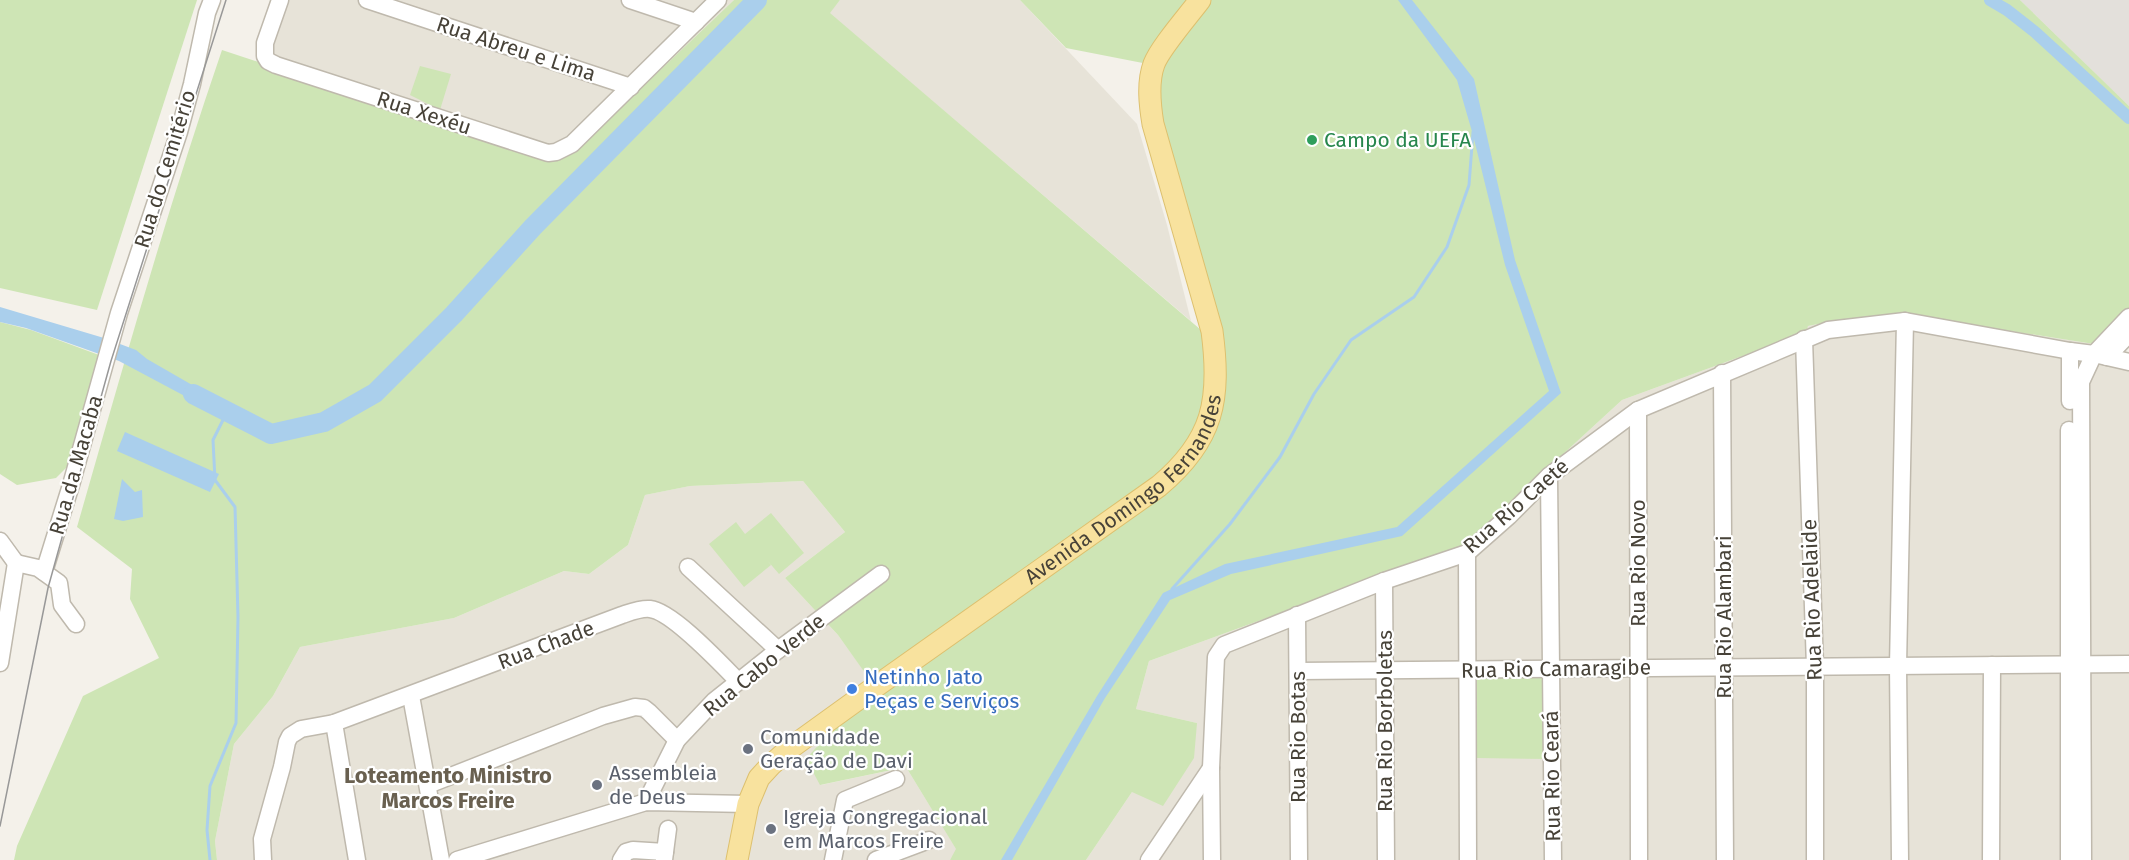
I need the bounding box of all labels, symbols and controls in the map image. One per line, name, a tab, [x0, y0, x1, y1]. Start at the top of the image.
street label: Rua Abreu e Lima	[433, 11, 599, 87]
street label: Rua Xexéu	[373, 86, 475, 140]
street label: Rua do Cemitério	[129, 87, 201, 251]
place label: Campo da UEFA	[1324, 127, 1471, 153]
marker: Campo da UEFA	[1305, 133, 1319, 147]
street label: Rua da Macaba	[44, 392, 108, 538]
street label: Avenida Domingo Fernandes	[1020, 393, 1227, 590]
street label: Rua Rio Caeté	[1458, 453, 1574, 559]
street label: Rua Rio Novo	[1625, 499, 1651, 627]
street label: Rua Rio Adelaide	[1796, 519, 1828, 681]
street label: Rua Rio Alambari	[1711, 535, 1737, 699]
street label: Rua Cabo Verde	[698, 608, 830, 722]
street label: Rua Chade	[494, 615, 598, 675]
street label: Rua Rio Borboletas	[1372, 630, 1398, 812]
street label: Rua Rio Camaragibe	[1461, 654, 1651, 684]
place label: Netinho Jato Peças e Serviços	[864, 664, 1020, 714]
street label: Rua Rio Botas	[1285, 671, 1311, 803]
marker: Netinho Jato Peças e Serviços	[845, 682, 859, 696]
street label: Rua Rio Ceará	[1538, 710, 1566, 842]
place label: Comunidade Geração de Davi	[760, 724, 913, 774]
marker: Comunidade Geração de Davi	[741, 742, 755, 756]
place label: Assembleia de Deus	[609, 760, 717, 810]
district label: Loteamento Ministro Marcos Freire	[344, 762, 552, 814]
marker: Assembleia de Deus	[590, 778, 604, 792]
place label: Igreja Congregacional em Marcos Freire	[783, 804, 988, 854]
marker: Igreja Congregacional em Marcos Freire	[764, 822, 778, 836]

